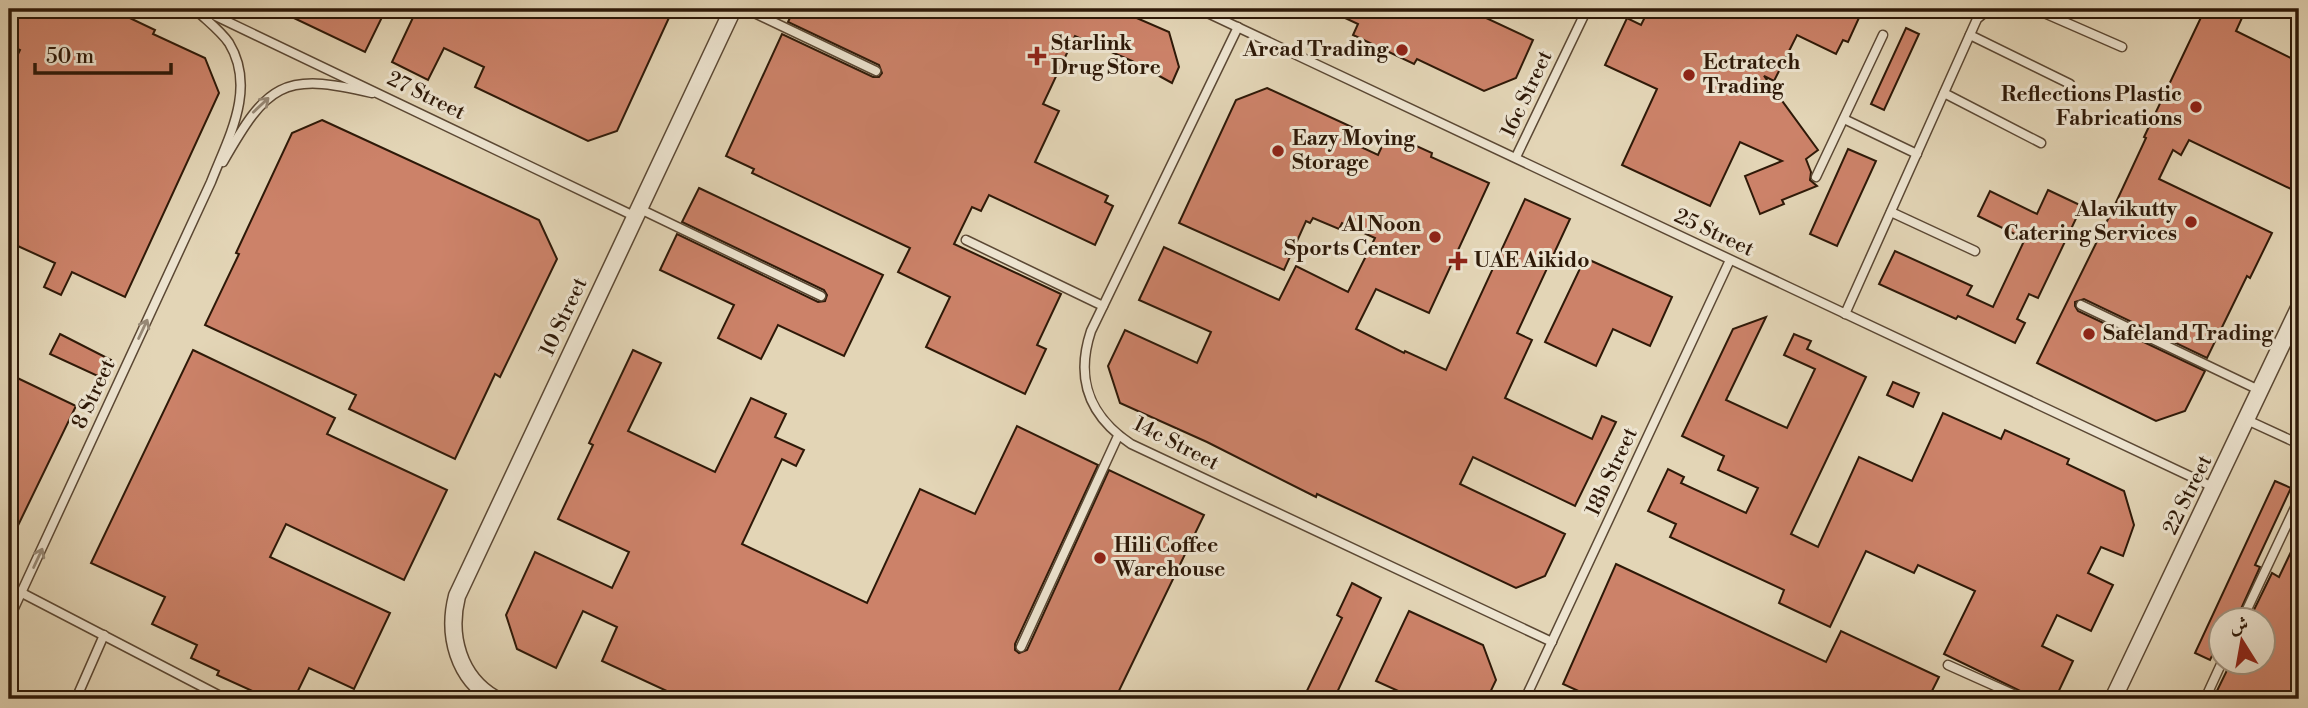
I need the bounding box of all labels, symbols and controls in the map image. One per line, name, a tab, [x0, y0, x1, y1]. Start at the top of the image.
place label: Starlink Drug Store	[1051, 31, 1161, 81]
scale bar	[35, 32, 172, 76]
place label: Arcad Trading	[1242, 37, 1389, 63]
marker: Arcad Trading	[1394, 42, 1410, 58]
text: 50 m	[46, 44, 94, 70]
street label: 16c Street	[1496, 46, 1559, 142]
marker: Starlink Drug Store	[1029, 48, 1045, 64]
place label: Ectratech Trading	[1703, 50, 1800, 100]
street label: 27 Street	[383, 66, 470, 126]
marker: Ectratech Trading	[1681, 67, 1697, 83]
place label: Reflections Plastic Fabrications	[2001, 82, 2182, 132]
one-way arrow	[252, 97, 270, 113]
marker: Reflections Plastic Fabrications	[2188, 99, 2204, 115]
place label: Eazy Moving Storage	[1292, 126, 1416, 176]
marker: Eazy Moving Storage	[1270, 143, 1286, 159]
place label: Alavikutty Catering Services	[2003, 197, 2177, 247]
street label: 25 Street	[1670, 203, 1758, 263]
place label: Al Noon Sports Center	[1284, 212, 1421, 262]
marker: Alavikutty Catering Services	[2183, 214, 2199, 230]
marker: Al Noon Sports Center	[1427, 229, 1443, 245]
place label: UAE Aikido	[1474, 248, 1590, 274]
marker: UAE Aikido	[1448, 251, 1468, 271]
street label: 10 Street	[535, 273, 594, 360]
one-way arrow	[137, 319, 151, 340]
place label: Safeland Trading	[2103, 321, 2274, 347]
marker: Safeland Trading	[2081, 326, 2097, 342]
street label: 8 Street	[67, 354, 122, 433]
street label: 14c Street	[1129, 411, 1224, 477]
street label: 18b Street	[1580, 423, 1644, 520]
street label: 22 Street	[2158, 450, 2219, 539]
place label: Hili Coffee Warehouse	[1113, 533, 1225, 583]
one-way arrow	[32, 547, 45, 569]
marker: Hili Coffee Warehouse	[1092, 550, 1108, 566]
north arrow	[2206, 606, 2276, 676]
text: ش	[2227, 612, 2250, 639]

